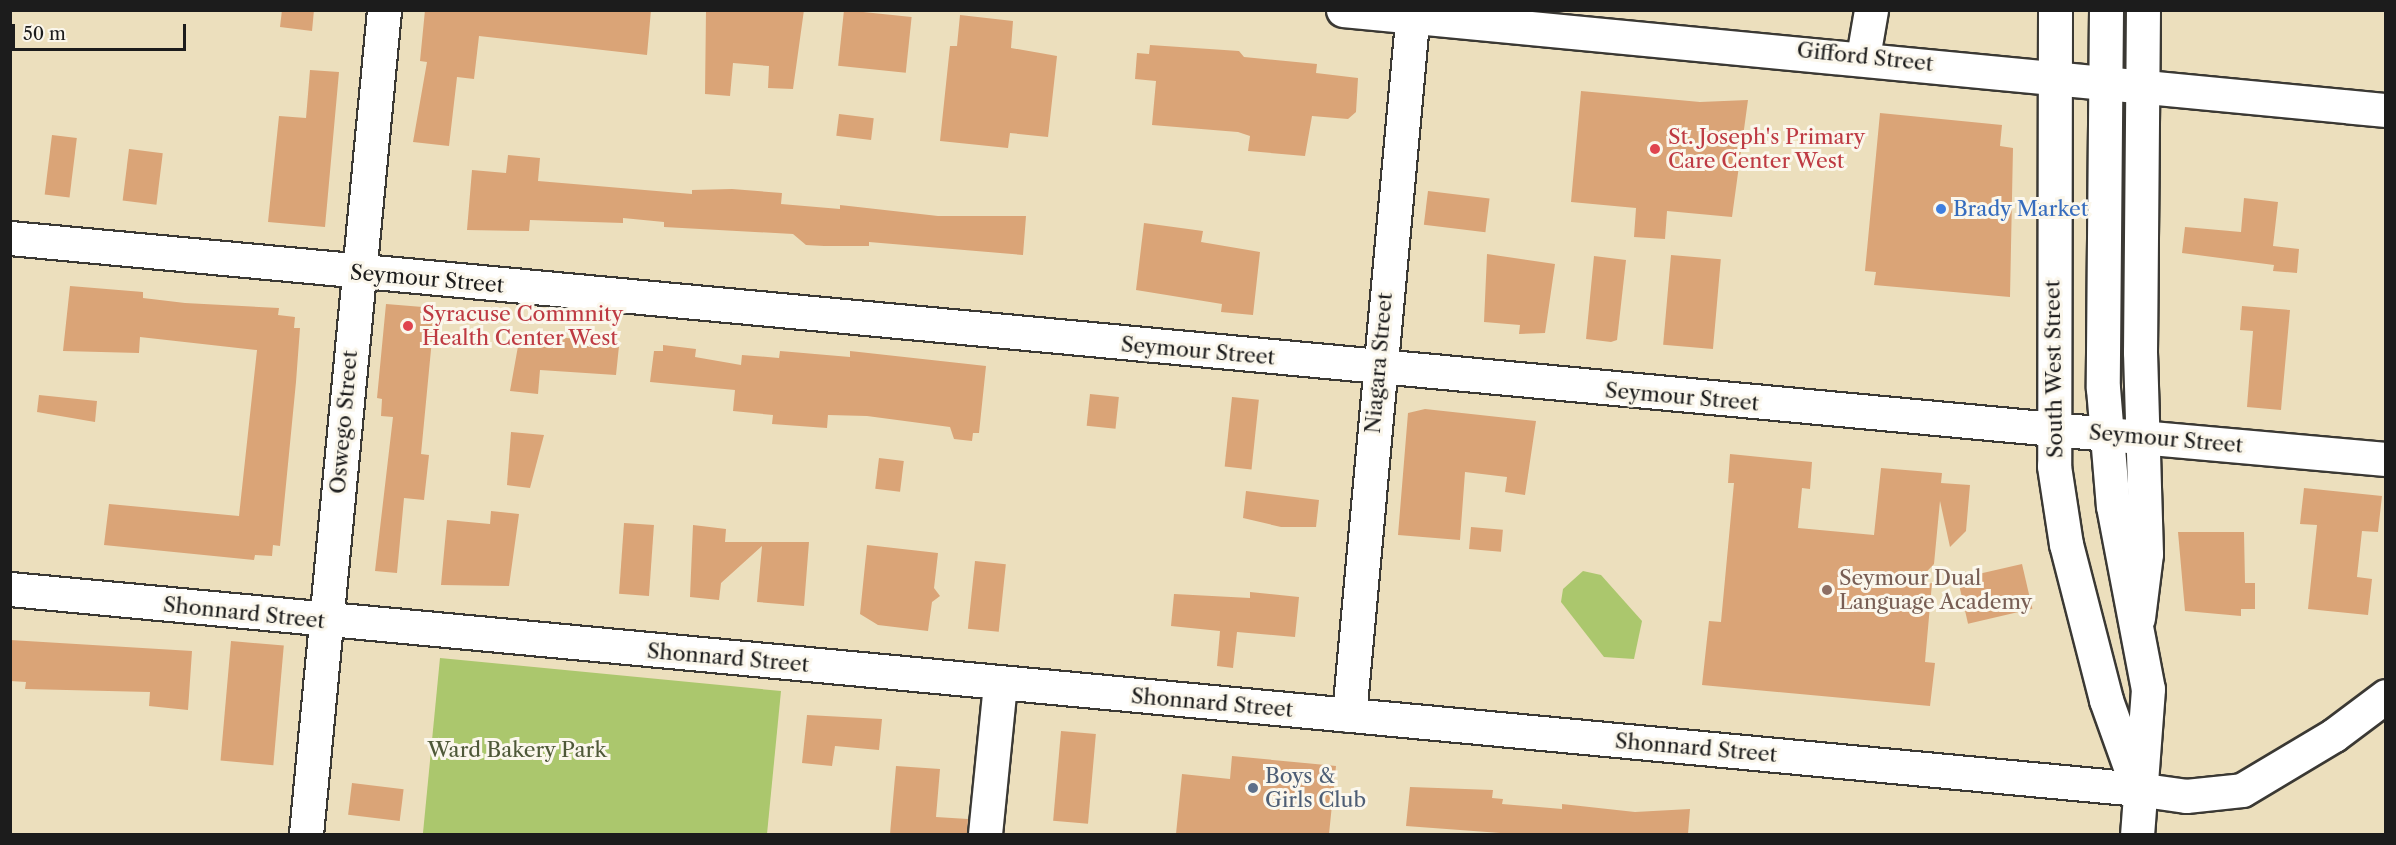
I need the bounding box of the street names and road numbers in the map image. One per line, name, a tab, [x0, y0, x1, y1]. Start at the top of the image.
street label: Gifford Street	[1796, 37, 1934, 77]
street label: Seymour Street	[349, 260, 505, 298]
street label: South West Street	[2040, 279, 2068, 459]
street label: Niagara Street	[1360, 291, 1398, 435]
street label: Seymour Street	[1120, 332, 1276, 370]
street label: Oswego Street	[325, 349, 363, 495]
street label: Seymour Street	[1604, 378, 1760, 416]
street label: Seymour Street	[2088, 420, 2244, 458]
street label: Shonnard Street	[162, 592, 326, 634]
street label: Shonnard Street	[646, 638, 810, 678]
street label: Shonnard Street	[1130, 683, 1294, 723]
street label: Shonnard Street	[1614, 728, 1778, 768]

